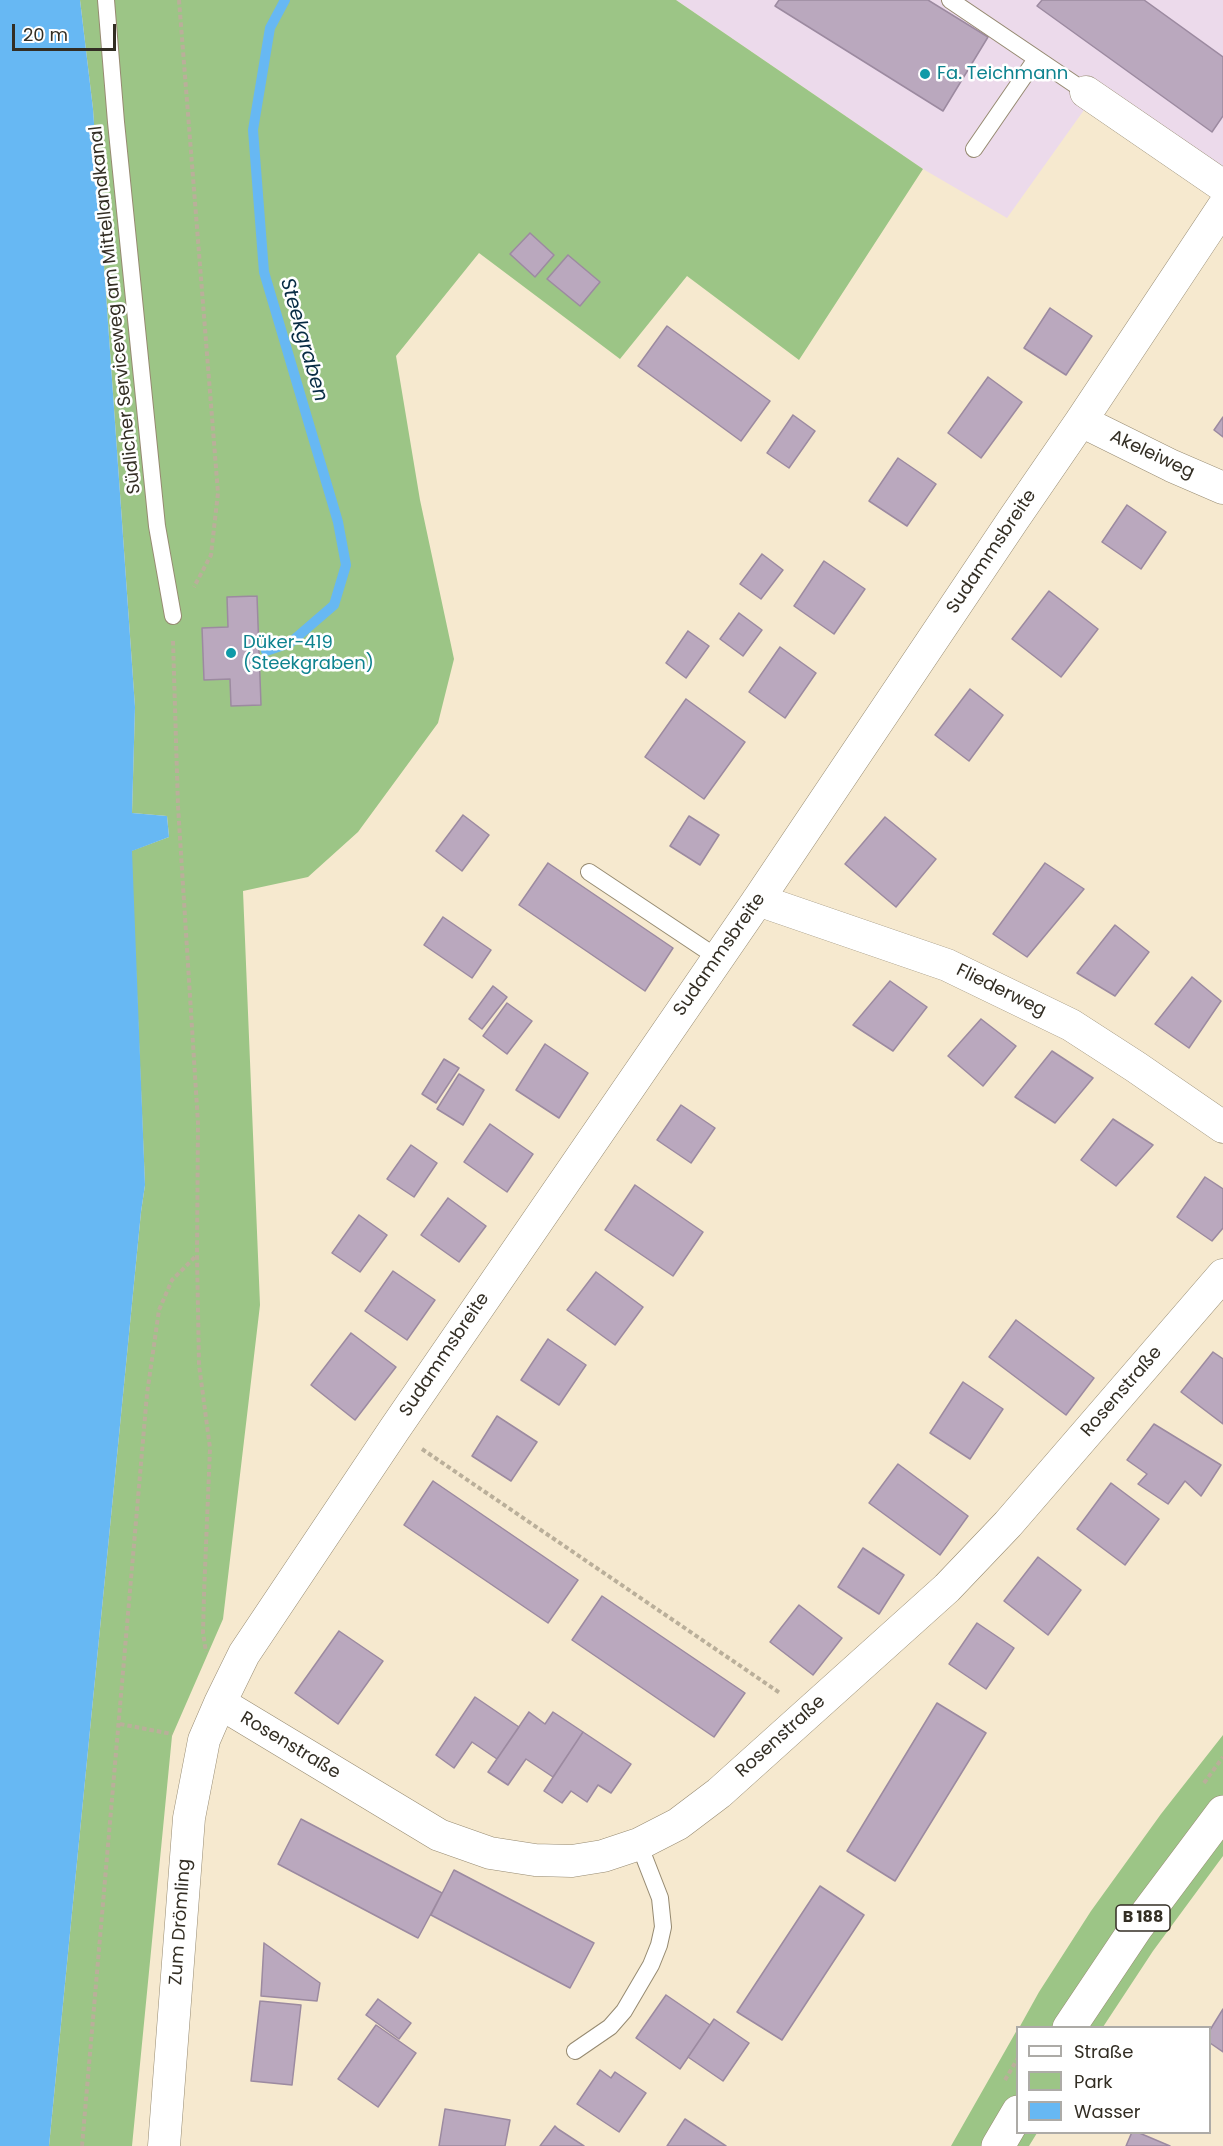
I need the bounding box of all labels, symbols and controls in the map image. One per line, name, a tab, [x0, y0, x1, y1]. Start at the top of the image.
scale bar	[15, 12, 118, 50]
text: 20 m	[23, 22, 68, 47]
place label: Fa. Teichmann	[937, 63, 1068, 85]
marker: Fa. Teichmann	[918, 67, 932, 81]
street label: Südlicher Serviceweg am Mittellandkanal	[86, 125, 146, 495]
water label: Steekgraben	[274, 276, 332, 404]
street label: Akeleiweg	[1106, 426, 1198, 484]
street label: Sudammsbreite	[942, 486, 1042, 618]
place label: Düker-419 (Steekgraben)	[243, 632, 374, 674]
marker: Düker-419 (Steekgraben)	[224, 646, 238, 660]
street label: Sudammsbreite	[670, 889, 770, 1021]
street label: Fliederweg	[953, 960, 1049, 1022]
street label: Sudammsbreite	[395, 1289, 495, 1421]
street label: Rosenstraße	[1077, 1342, 1167, 1442]
street label: Rosenstraße	[732, 1691, 830, 1783]
street label: Rosenstraße	[236, 1708, 344, 1784]
street label: Zum Drömling	[166, 1858, 196, 1986]
road number: B 188	[1116, 1905, 1170, 1931]
legend	[1016, 2026, 1211, 2134]
text: Straße	[1074, 2039, 1133, 2064]
text: Park	[1074, 2069, 1113, 2094]
text: Wasser	[1074, 2099, 1140, 2124]

